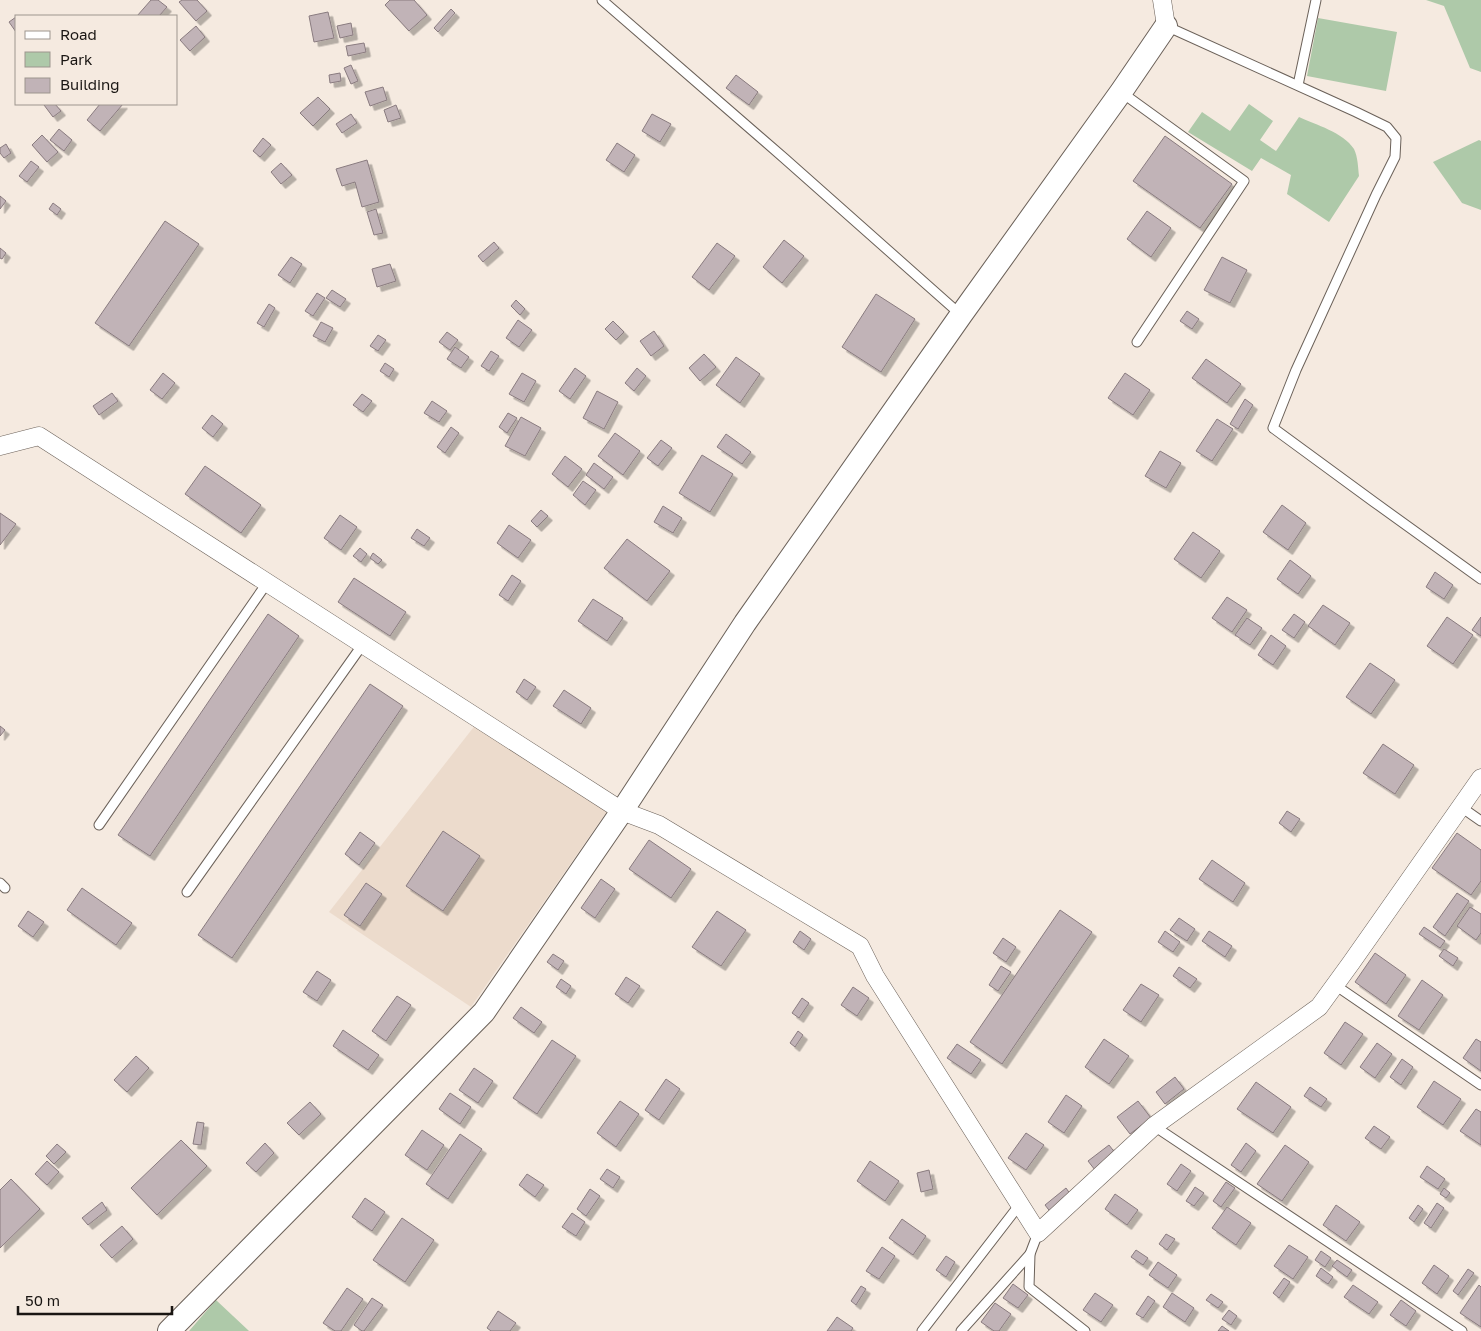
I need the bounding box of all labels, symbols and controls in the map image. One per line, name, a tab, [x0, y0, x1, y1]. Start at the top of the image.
legend	[15, 15, 178, 105]
text: Road	[60, 25, 97, 43]
text: Park	[60, 50, 93, 68]
text: Building	[60, 75, 120, 93]
scale bar	[18, 1284, 171, 1316]
text: 50 m	[25, 1291, 60, 1309]

